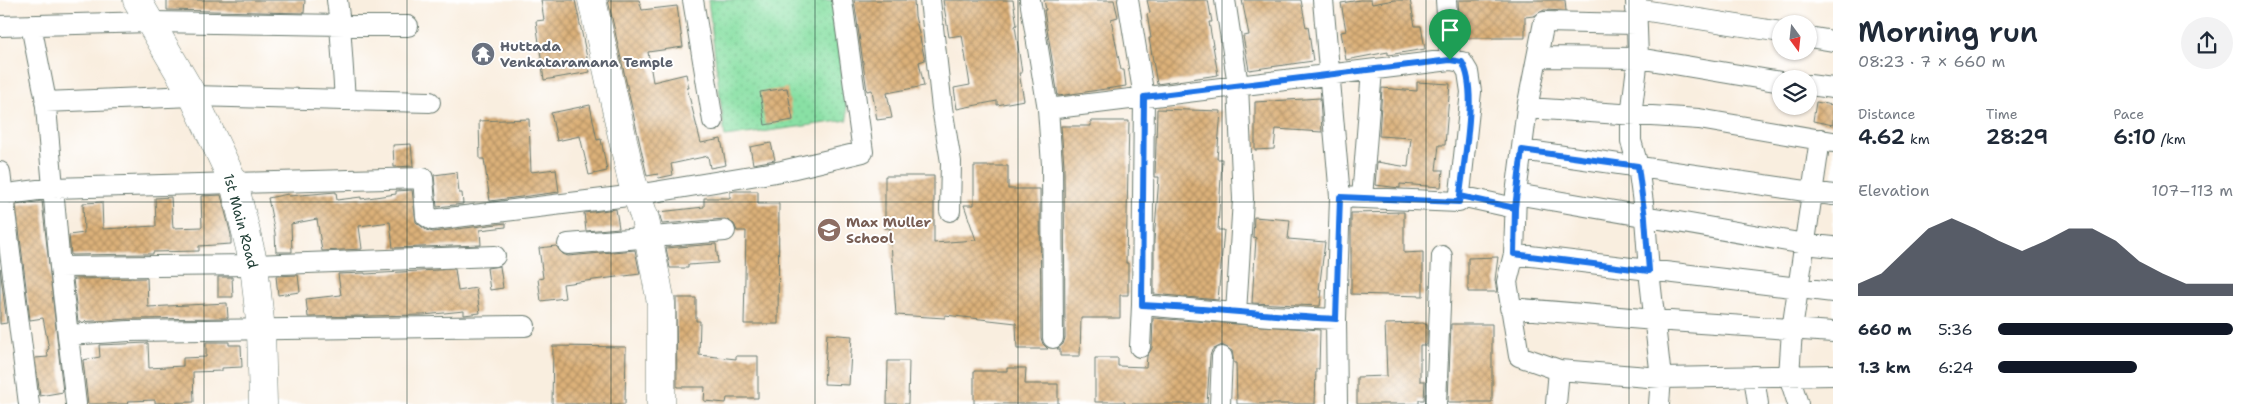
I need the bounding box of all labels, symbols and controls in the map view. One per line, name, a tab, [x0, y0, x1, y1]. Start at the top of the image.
pin	[1429, 9, 1471, 60]
text: Morning run	[1858, 13, 2038, 51]
north arrow	[1772, 15, 1818, 60]
map controls	[1772, 15, 1817, 115]
icon: arrive	[1436, 16, 1464, 44]
button: share	[2181, 17, 2233, 69]
place label: Huttada Venkataramana Temple	[500, 37, 673, 71]
temple icon: Huttada Venkataramana Temple	[470, 41, 496, 67]
text: 08:23 · 7 × 660 m	[1858, 51, 2005, 72]
button: layers	[1772, 70, 1817, 115]
text: Distance	[1858, 105, 1915, 123]
text: Time	[1986, 105, 2018, 123]
text: Pace	[2113, 105, 2144, 123]
text: 4.62	[1858, 123, 1905, 151]
text: 28:29	[1986, 123, 2048, 151]
text: 6:10	[2113, 123, 2156, 151]
text: km	[1905, 130, 1930, 148]
text: /km	[2156, 130, 2186, 148]
street label: 1st Main Road	[220, 172, 262, 270]
text: Elevation	[1858, 180, 1930, 201]
text: 107–113 m	[2152, 180, 2233, 201]
place label: Max Muller School	[846, 213, 931, 247]
school or university icon: Max Muller School	[816, 217, 842, 243]
text: 660 m	[1858, 319, 1912, 340]
text: 5:36	[1938, 319, 1973, 340]
text: 1.3 km	[1858, 357, 1911, 378]
text: 6:24	[1938, 357, 1974, 378]

